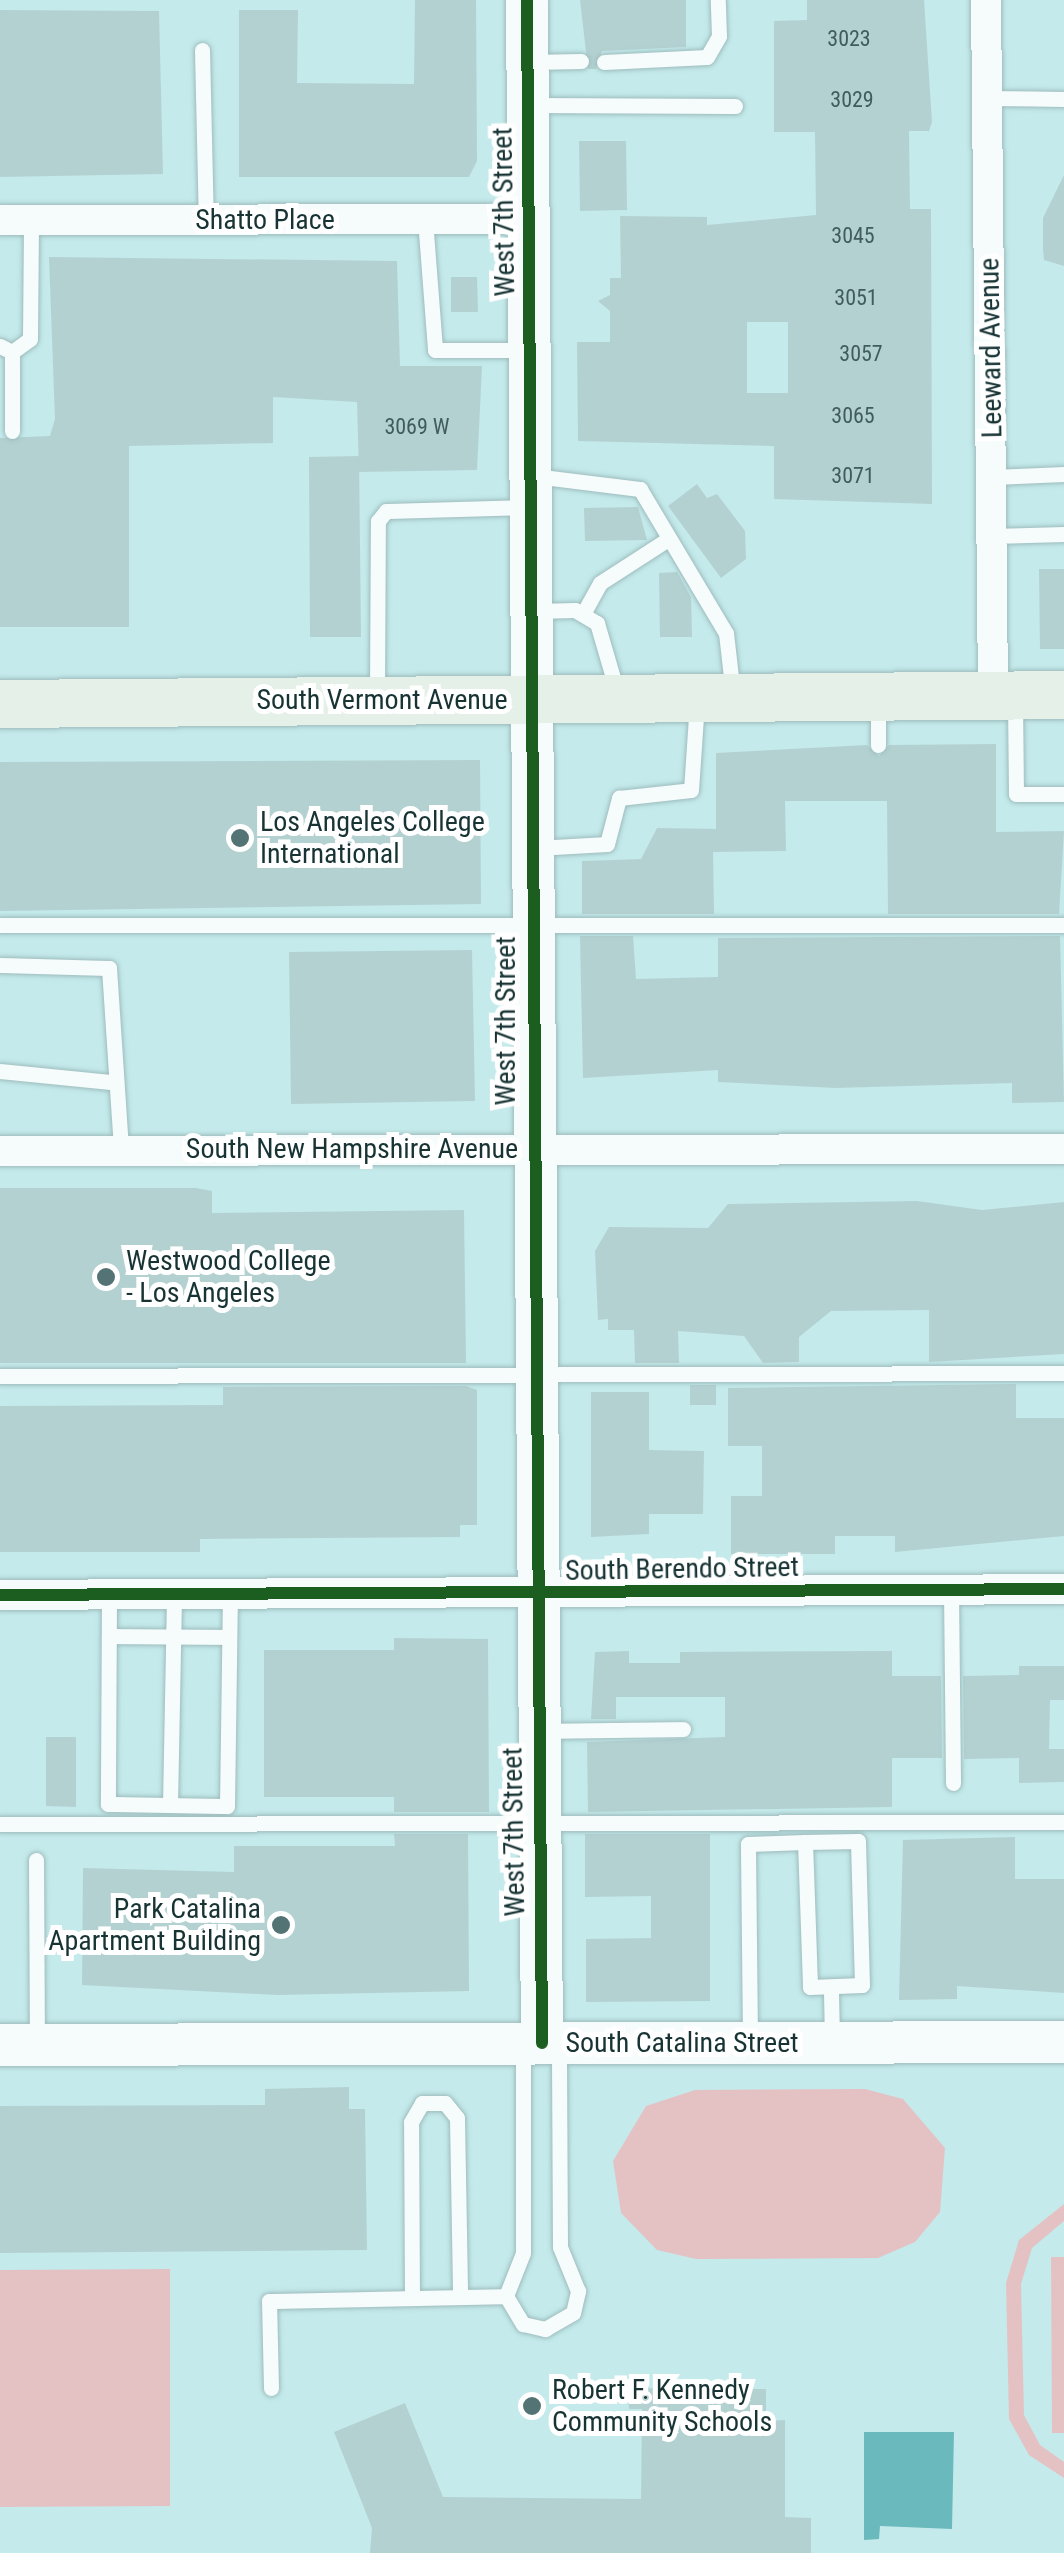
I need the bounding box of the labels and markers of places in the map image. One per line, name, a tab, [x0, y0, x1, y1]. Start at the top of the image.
place label: Los Angeles College International	[260, 805, 485, 871]
marker: Los Angeles College International	[229, 827, 251, 849]
place label: Westwood College - Los Angeles	[126, 1244, 331, 1310]
marker: Westwood College - Los Angeles	[95, 1266, 117, 1288]
place label: Park Catalina Apartment Building	[48, 1892, 261, 1958]
marker: Park Catalina Apartment Building	[270, 1914, 292, 1936]
place label: Robert F. Kennedy Community Schools	[552, 2373, 772, 2439]
marker: Robert F. Kennedy Community Schools	[521, 2395, 543, 2417]

